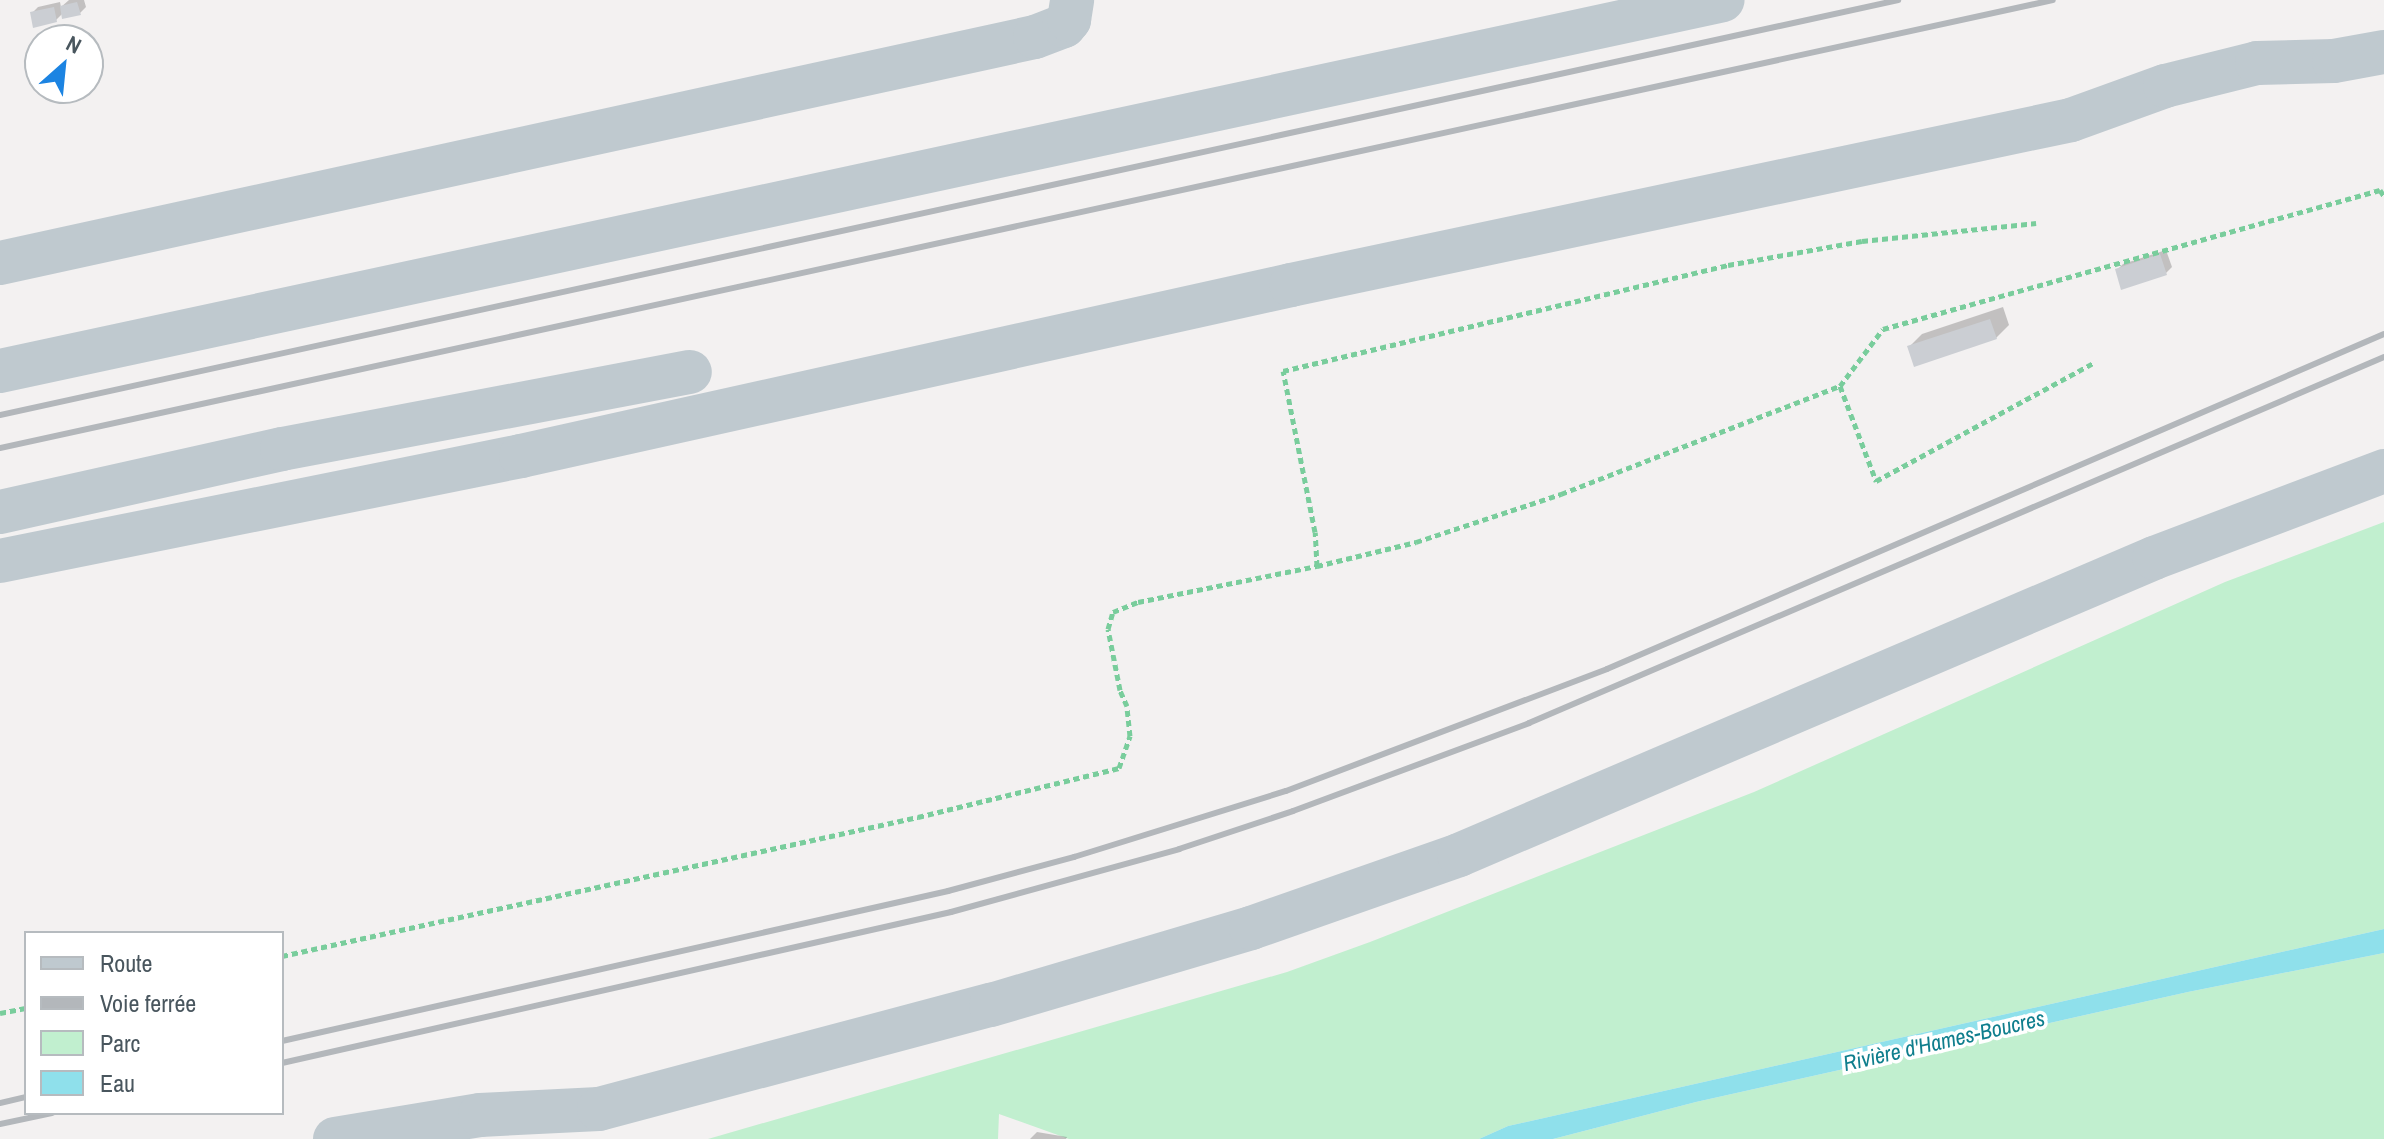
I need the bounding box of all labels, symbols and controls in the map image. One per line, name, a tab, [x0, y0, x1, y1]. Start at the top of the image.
north arrow	[24, 24, 104, 104]
text: N	[61, 28, 87, 61]
legend	[24, 931, 284, 1115]
text: Route	[100, 947, 153, 979]
text: Voie ferrée	[100, 987, 196, 1019]
water label: Rivière d'Hames-Boucres	[1841, 1005, 2047, 1077]
text: Parc	[100, 1027, 140, 1059]
text: Eau	[100, 1067, 135, 1099]

